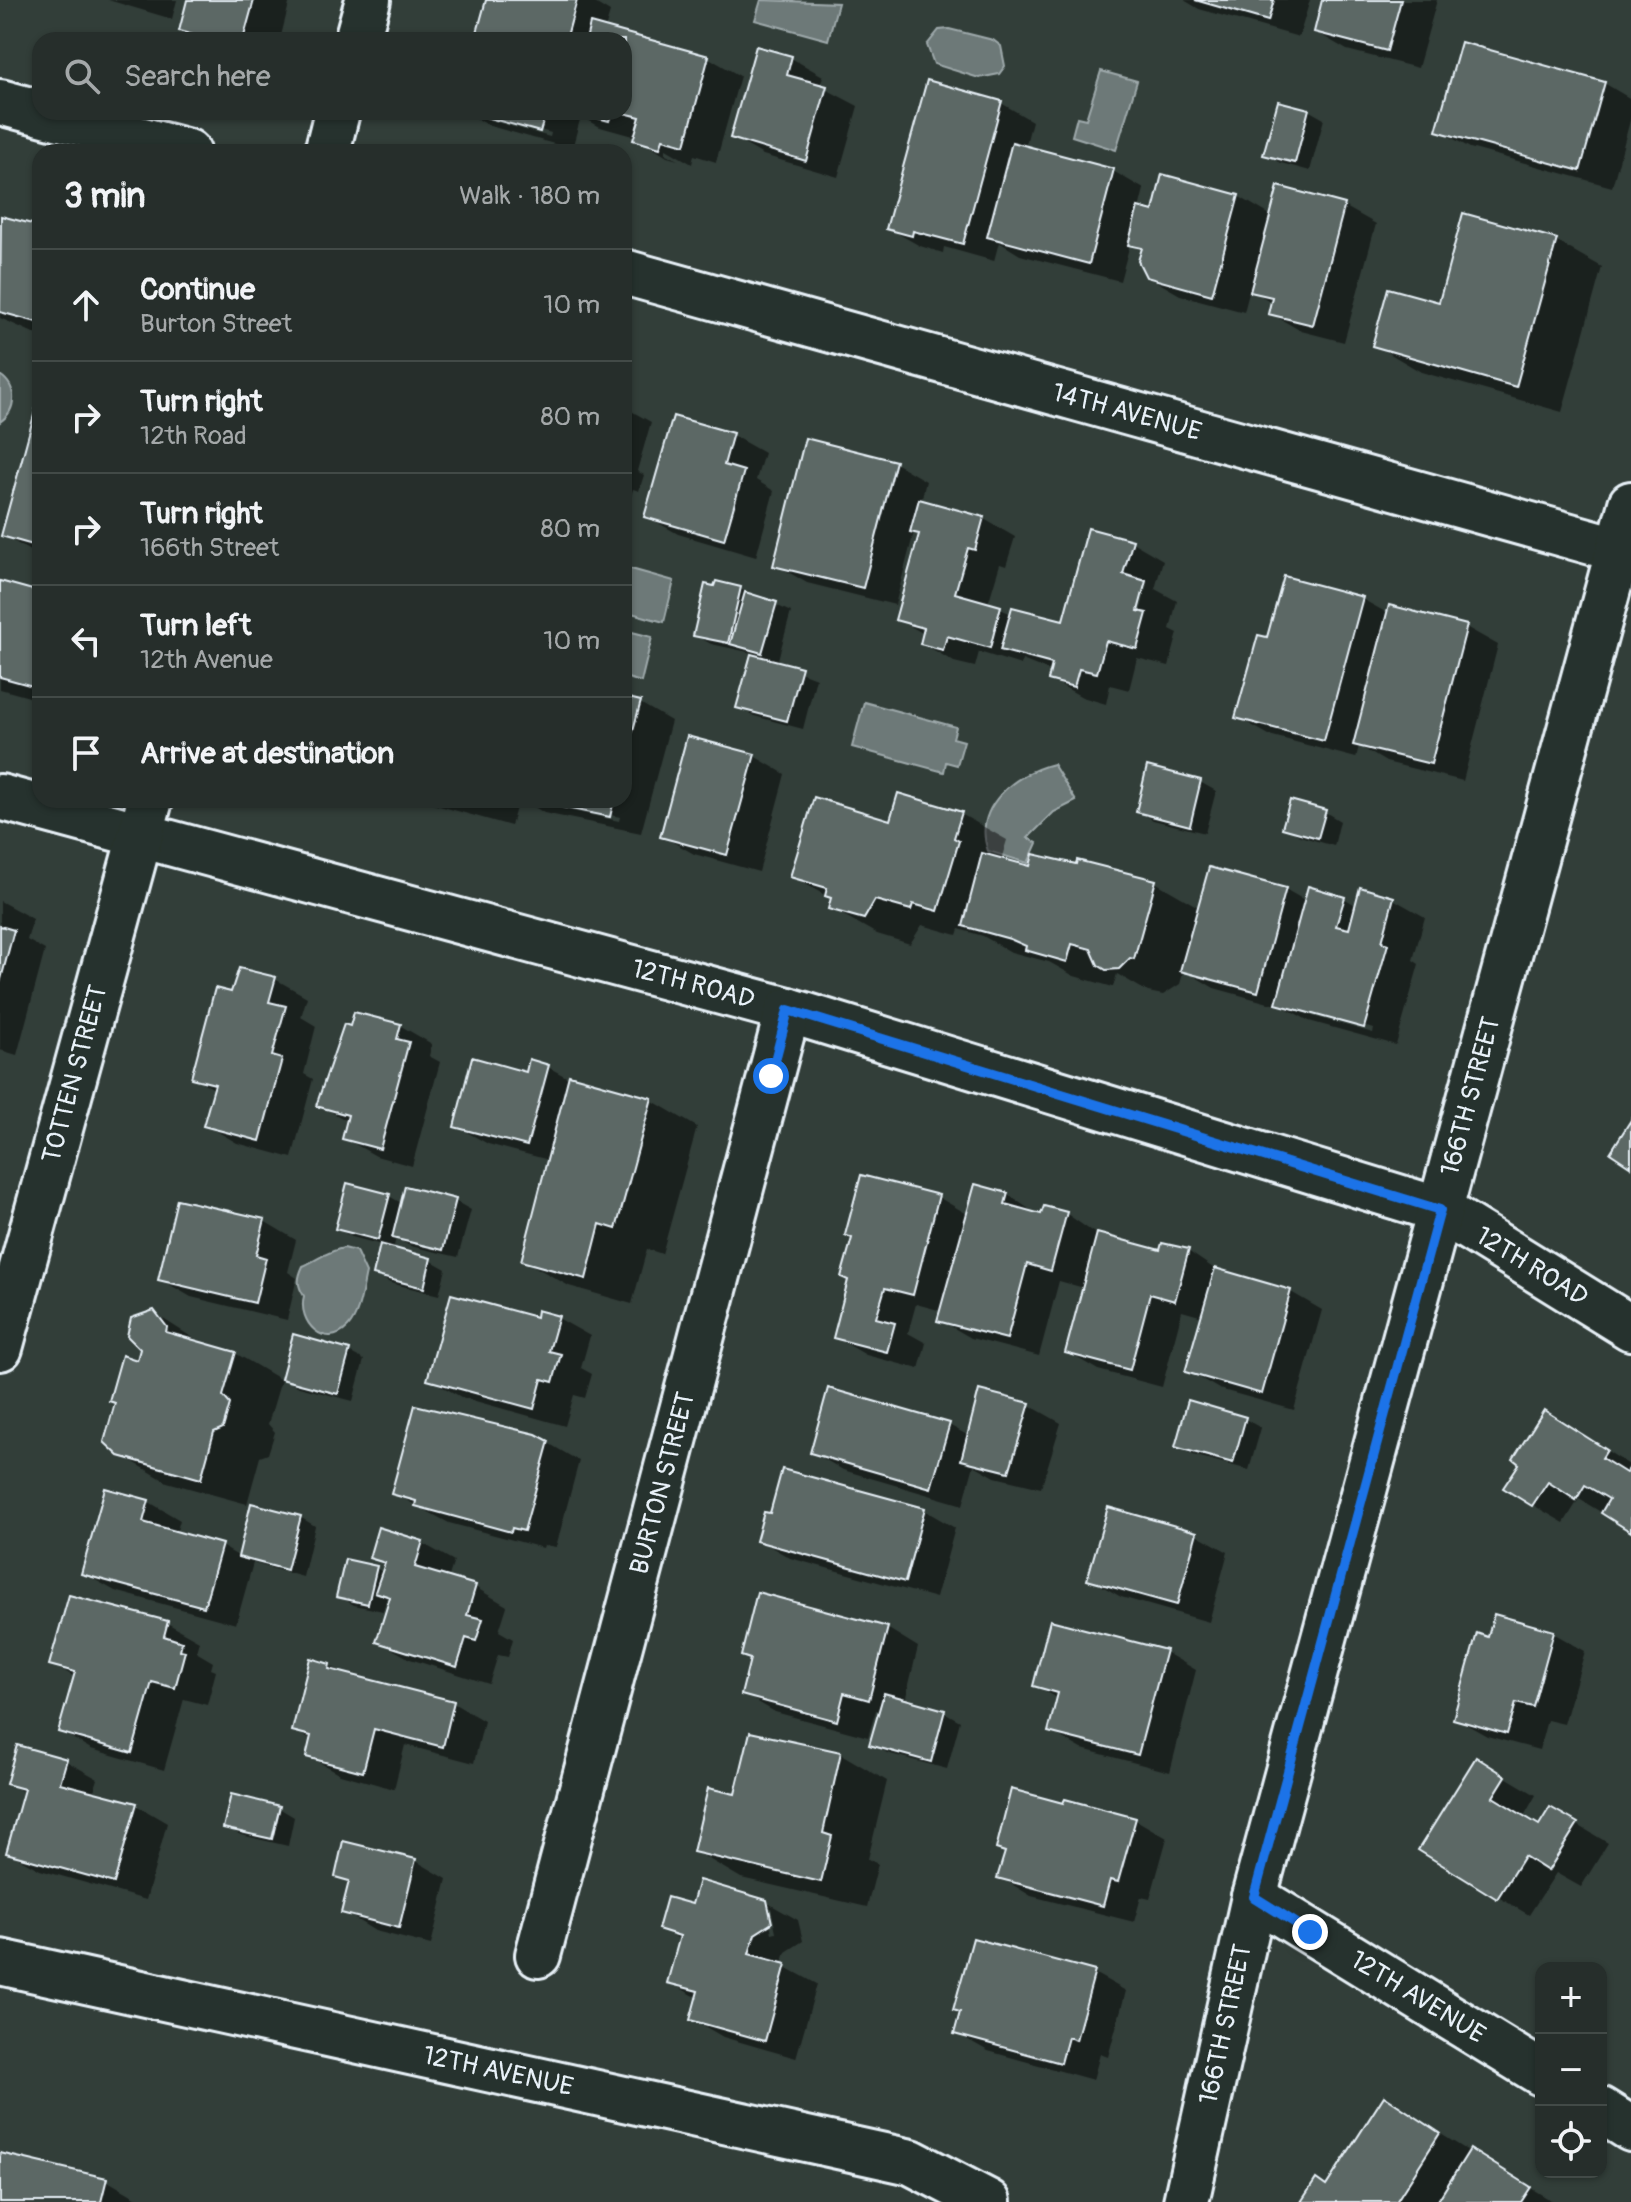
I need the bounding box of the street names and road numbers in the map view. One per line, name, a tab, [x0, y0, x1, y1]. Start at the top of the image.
street label: 14TH AVENUE	[1049, 376, 1205, 448]
street label: 12TH ROAD	[628, 952, 758, 1016]
street label: TOTTEN STREET	[35, 981, 115, 1167]
street label: 166TH STREET	[1434, 1013, 1507, 1179]
street label: 12TH ROAD	[1470, 1220, 1594, 1313]
street label: BURTON STREET	[623, 1389, 702, 1578]
street label: 166TH STREET	[1192, 1941, 1259, 2107]
street label: 12TH AVENUE	[1344, 1944, 1491, 2051]
street label: 12TH AVENUE	[420, 2039, 576, 2103]

